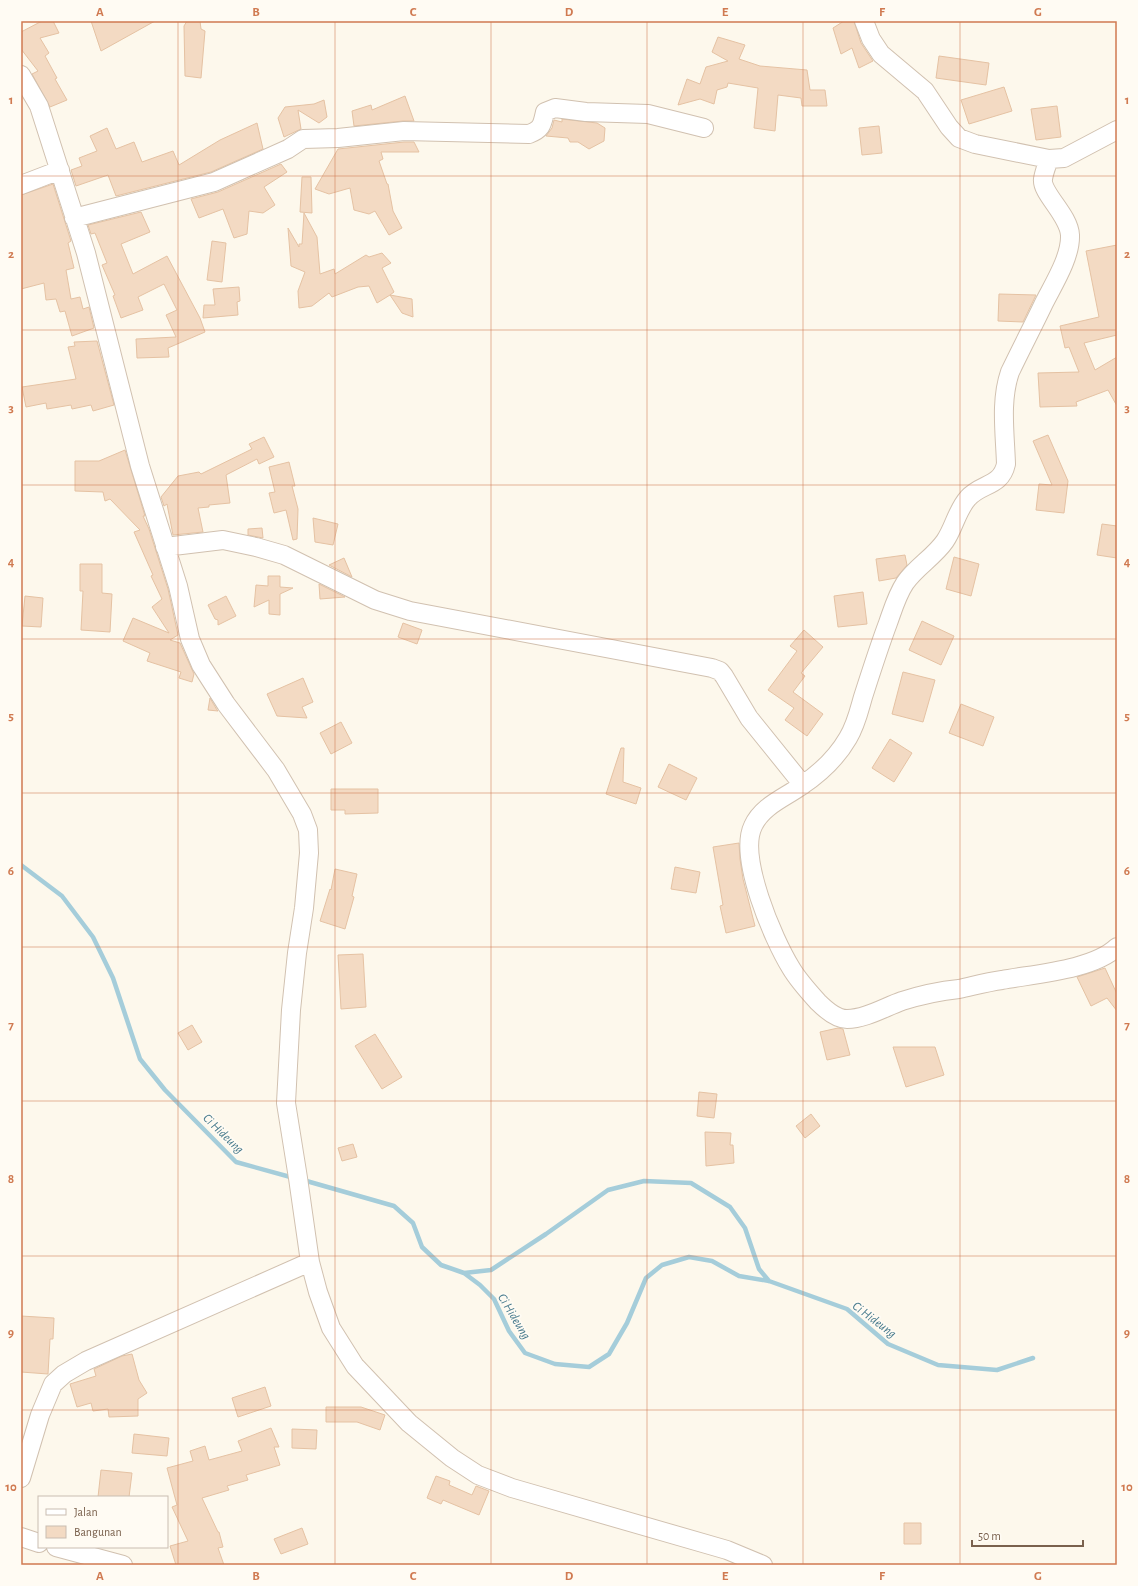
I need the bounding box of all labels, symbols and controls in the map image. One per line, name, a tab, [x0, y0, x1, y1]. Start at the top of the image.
text: A	[96, 6, 104, 19]
text: B	[252, 6, 260, 19]
text: C	[410, 6, 417, 19]
text: D	[565, 6, 574, 19]
text: E	[722, 6, 729, 19]
text: F	[879, 6, 886, 19]
text: G	[1034, 6, 1042, 19]
text: 1	[9, 94, 13, 107]
text: 1	[1125, 94, 1129, 107]
text: 2	[8, 248, 14, 261]
text: 2	[1124, 248, 1130, 261]
text: 3	[8, 402, 14, 415]
text: 3	[1124, 402, 1130, 415]
text: 4	[8, 556, 15, 569]
text: 4	[1124, 556, 1131, 569]
text: 5	[8, 710, 14, 723]
text: 5	[1124, 710, 1130, 723]
text: 6	[8, 865, 14, 878]
text: 6	[1124, 865, 1130, 878]
text: 7	[8, 1019, 14, 1032]
text: 7	[1124, 1019, 1130, 1032]
water label: Ci Hideung	[200, 1112, 246, 1157]
text: 8	[8, 1173, 14, 1186]
text: 8	[1124, 1173, 1130, 1186]
water label: Ci Hideung	[495, 1292, 533, 1342]
water label: Ci Hideung	[850, 1300, 899, 1341]
text: 9	[8, 1327, 14, 1340]
text: 9	[1124, 1327, 1130, 1340]
text: 10	[5, 1481, 17, 1494]
text: 10	[1121, 1481, 1133, 1494]
legend	[38, 1496, 168, 1548]
text: Jalan	[74, 1506, 98, 1518]
scale bar	[972, 1522, 1083, 1548]
text: Bangunan	[74, 1526, 122, 1538]
text: 50 m	[978, 1530, 1001, 1542]
text: A	[96, 1570, 104, 1583]
text: B	[252, 1570, 260, 1583]
text: C	[410, 1570, 417, 1583]
text: D	[565, 1570, 574, 1583]
text: E	[722, 1570, 729, 1583]
text: F	[879, 1570, 886, 1583]
text: G	[1034, 1570, 1042, 1583]

